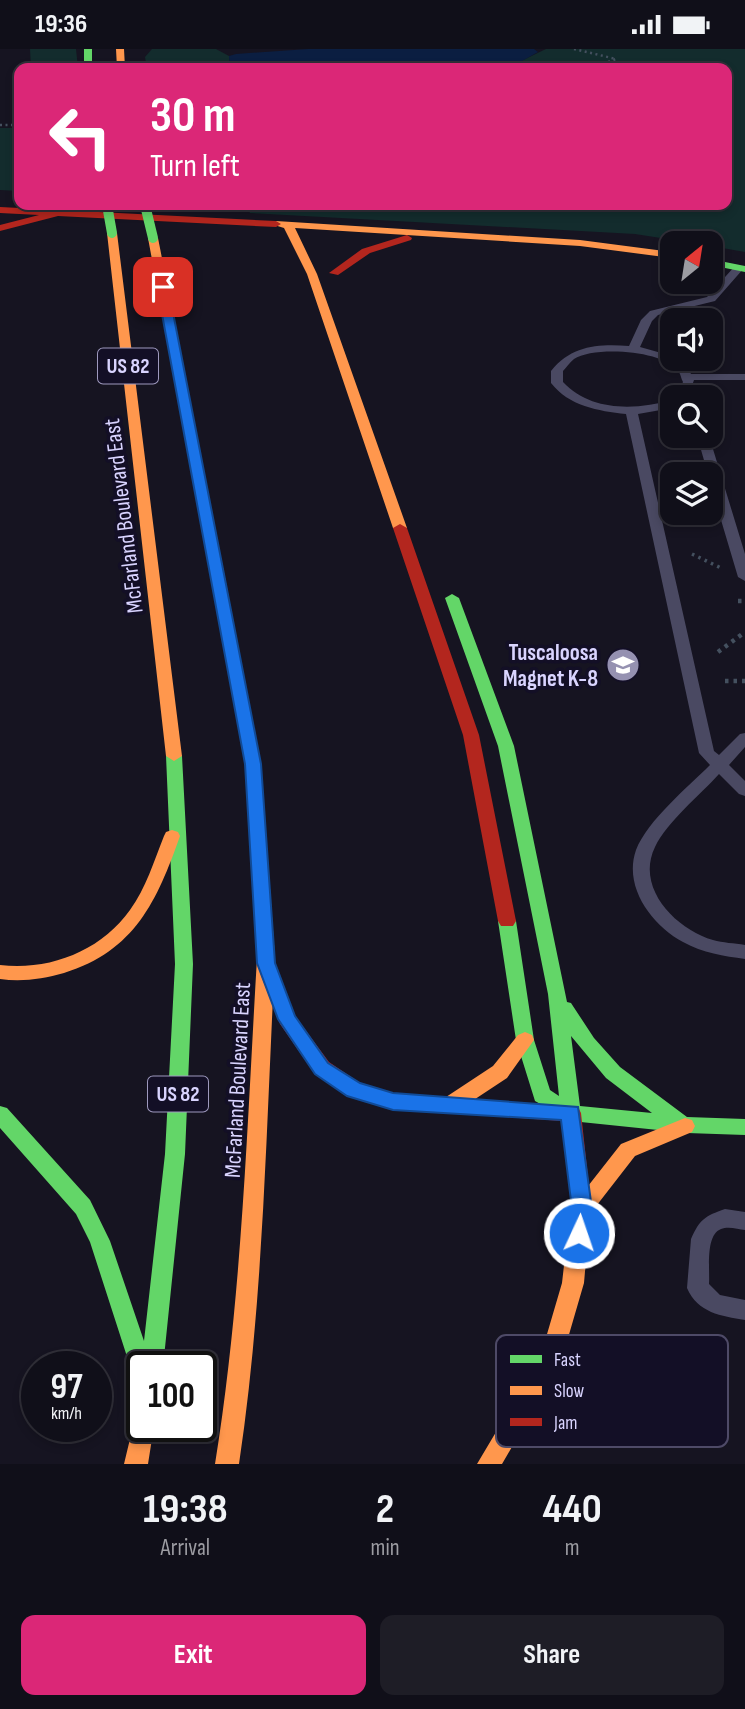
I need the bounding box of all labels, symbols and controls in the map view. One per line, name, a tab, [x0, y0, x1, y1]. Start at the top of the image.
text: 19:36	[35, 9, 87, 40]
text: 30 m	[150, 87, 235, 146]
icon: left	[35, 91, 126, 182]
text: Turn left	[150, 147, 240, 186]
north arrow	[660, 231, 723, 294]
map controls	[660, 231, 723, 525]
pin	[133, 257, 193, 317]
icon: arrive	[144, 268, 182, 306]
button: sound	[660, 308, 723, 371]
road number: US 82	[98, 349, 158, 383]
button: search	[660, 385, 723, 448]
street label: McFarland Boulevard East	[98, 417, 150, 615]
button: layers	[660, 462, 723, 525]
place label: Tuscaloosa Magnet K-8	[503, 639, 598, 693]
school or university icon: Tuscaloosa Magnet K-8	[604, 646, 642, 684]
street label: McFarland Boulevard East	[219, 982, 257, 1179]
road number: US 82	[148, 1077, 208, 1111]
position arrow	[542, 1196, 616, 1270]
legend	[496, 1335, 728, 1447]
text: Fast	[554, 1349, 581, 1372]
speed limit sign: 100	[126, 1351, 217, 1442]
text: 97	[51, 1366, 82, 1409]
text: Slow	[554, 1380, 584, 1403]
text: km/h	[51, 1403, 82, 1424]
text: Jam	[553, 1412, 577, 1435]
text: 19:38	[143, 1484, 228, 1535]
text: 2	[376, 1484, 394, 1535]
text: 440	[543, 1484, 602, 1535]
text: Arrival	[161, 1534, 210, 1562]
text: min	[371, 1534, 400, 1562]
text: m	[565, 1534, 580, 1562]
button: Exit	[21, 1615, 366, 1695]
button: Share	[380, 1615, 724, 1695]

